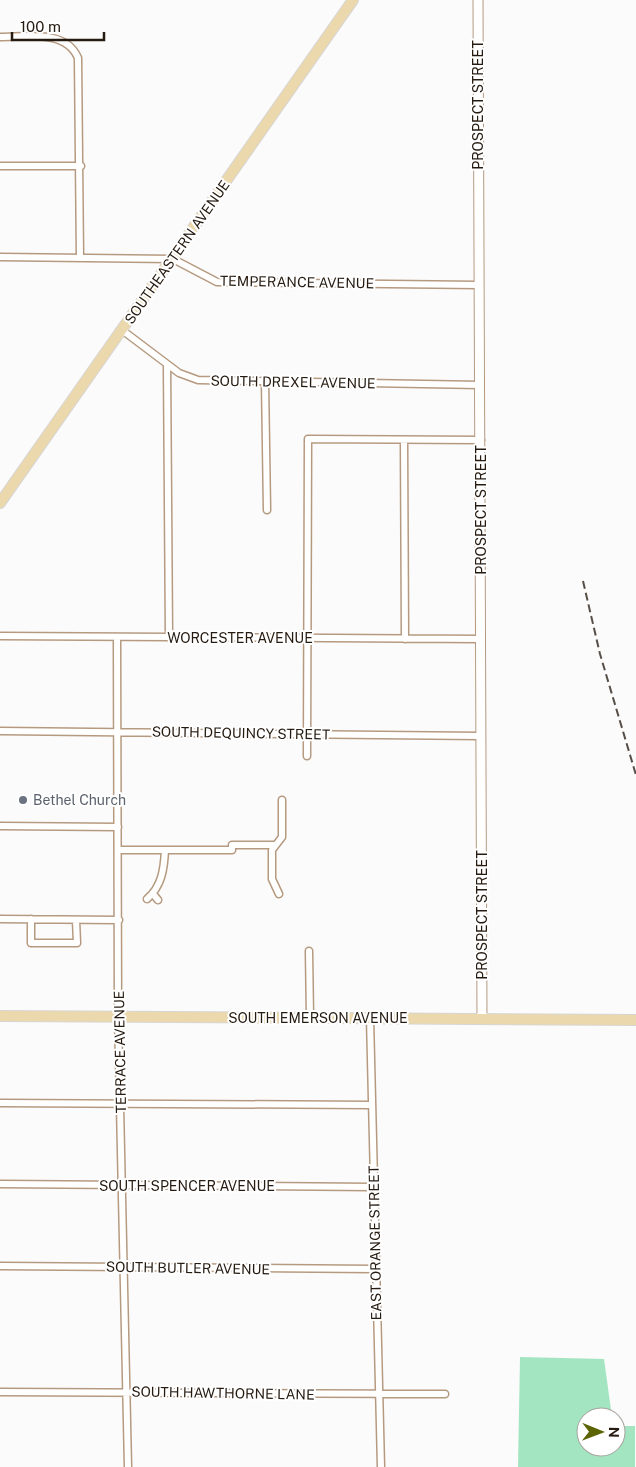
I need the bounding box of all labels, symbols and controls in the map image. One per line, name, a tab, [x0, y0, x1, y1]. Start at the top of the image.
scale bar	[12, 10, 105, 42]
text: 100 m	[20, 18, 61, 35]
street label: PROSPECT STREET	[470, 40, 486, 170]
street label: SOUTHEASTERN AVENUE	[121, 177, 233, 327]
street label: TEMPERANCE AVENUE	[220, 273, 374, 291]
street label: SOUTH DREXEL AVENUE	[210, 373, 376, 391]
street label: PROSPECT STREET	[473, 445, 489, 575]
street label: WORCESTER AVENUE	[167, 630, 313, 646]
street label: SOUTH DEQUINCY STREET	[152, 723, 330, 743]
place label: Bethel Church	[33, 792, 126, 808]
marker: Bethel Church	[17, 794, 29, 806]
street label: PROSPECT STREET	[474, 850, 490, 980]
street label: TERRACE AVENUE	[111, 990, 129, 1114]
street label: SOUTH EMERSON AVENUE	[228, 1010, 408, 1026]
street label: EAST ORANGE STREET	[366, 1165, 384, 1321]
street label: SOUTH SPENCER AVENUE	[99, 1178, 275, 1194]
street label: SOUTH BUTLER AVENUE	[106, 1259, 270, 1277]
street label: SOUTH HAWTHORNE LANE	[131, 1383, 315, 1403]
north arrow	[576, 1407, 626, 1457]
text: N	[606, 1427, 622, 1438]

